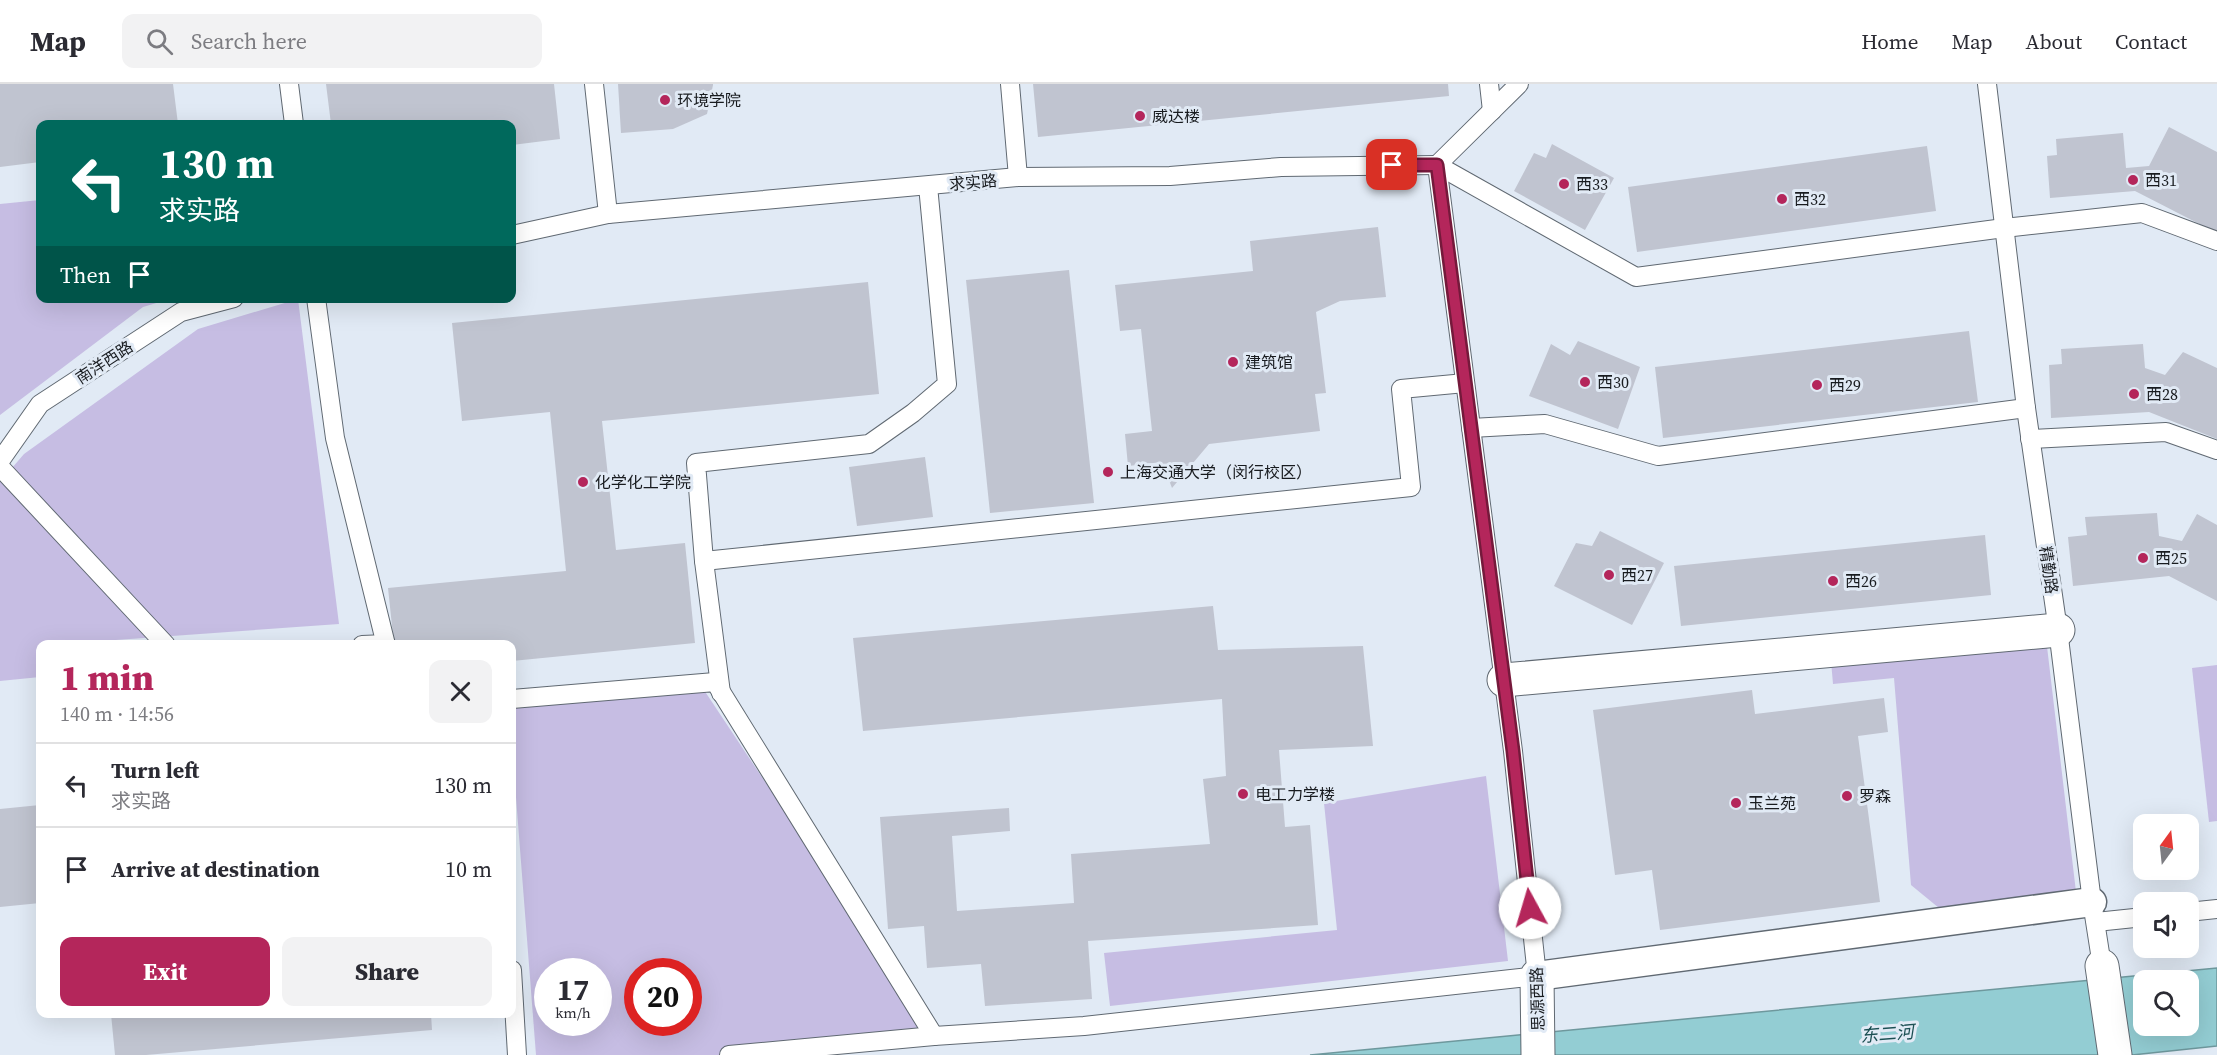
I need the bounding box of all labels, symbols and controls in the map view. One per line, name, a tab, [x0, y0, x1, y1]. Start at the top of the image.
search box	[122, 14, 542, 68]
text: Map	[30, 22, 86, 60]
icon: search	[143, 25, 176, 58]
text: Search here	[191, 26, 307, 56]
text: Home	[1861, 27, 1919, 56]
text: Map	[1952, 27, 1993, 56]
text: About	[2026, 27, 2082, 56]
text: Contact	[2115, 27, 2187, 56]
place label: 环境学院	[677, 89, 741, 111]
marker: 环境学院	[658, 93, 672, 107]
place label: 威达楼	[1152, 105, 1200, 127]
marker: 威达楼	[1133, 109, 1147, 123]
text: 130 m	[159, 134, 274, 192]
pin	[1366, 139, 1417, 190]
icon: left	[60, 144, 138, 222]
icon: arrive	[1375, 148, 1408, 181]
street label: 求实路	[948, 169, 998, 195]
place label: 西31	[2145, 169, 2177, 191]
place label: 西33	[1576, 173, 1608, 195]
marker: 西31	[2126, 173, 2140, 187]
marker: 西33	[1557, 177, 1571, 191]
place label: 西32	[1794, 188, 1826, 210]
text: 求实路	[159, 192, 240, 229]
marker: 西32	[1775, 192, 1789, 206]
icon: arrive	[123, 258, 156, 291]
text: Then	[60, 260, 111, 290]
street label: 南洋西路	[71, 335, 137, 389]
place label: 建筑馆	[1245, 351, 1293, 373]
marker: 建筑馆	[1226, 355, 1240, 369]
place label: 西30	[1597, 371, 1629, 393]
place label: 西29	[1829, 374, 1861, 396]
marker: 西30	[1578, 375, 1592, 389]
marker: 西29	[1810, 378, 1824, 392]
place label: 西28	[2146, 383, 2178, 405]
marker: 西28	[2127, 387, 2141, 401]
place label: 上海交通大学（闵行校区）	[1120, 461, 1312, 483]
marker: 上海交通大学（闵行校区）	[1101, 465, 1115, 479]
place label: 化学化工学院	[595, 471, 691, 493]
marker: 化学化工学院	[576, 475, 590, 489]
street label: 精勤路	[2035, 545, 2063, 595]
place label: 西25	[2155, 547, 2187, 569]
marker: 西25	[2136, 551, 2150, 565]
place label: 西27	[1621, 564, 1653, 586]
marker: 西27	[1602, 568, 1616, 582]
place label: 西26	[1845, 570, 1877, 592]
marker: 西26	[1826, 574, 1840, 588]
text: 1 min	[60, 653, 154, 702]
button: close	[429, 660, 492, 723]
text: 140 m · 14:56	[60, 700, 174, 728]
text: Turn left	[111, 755, 199, 785]
icon: left	[60, 769, 93, 802]
text: 130 m	[434, 770, 492, 800]
place label: 电工力学楼	[1255, 783, 1335, 805]
place label: 罗森	[1859, 785, 1891, 807]
text: 求实路	[111, 787, 171, 815]
marker: 电工力学楼	[1236, 787, 1250, 801]
marker: 罗森	[1840, 789, 1854, 803]
place label: 玉兰苑	[1748, 792, 1796, 814]
marker: 玉兰苑	[1729, 796, 1743, 810]
north arrow	[2133, 814, 2199, 880]
map controls	[2133, 814, 2199, 1036]
icon: arrive	[60, 853, 93, 886]
text: Arrive at destination	[111, 854, 320, 884]
text: 10 m	[445, 854, 492, 884]
position arrow	[1498, 876, 1562, 940]
button: sound	[2133, 892, 2199, 958]
button: Exit	[60, 937, 270, 1006]
button: Share	[282, 937, 492, 1006]
speed limit sign: 20	[624, 958, 702, 1036]
street label: 思源西路	[1525, 967, 1549, 1031]
text: 17	[557, 969, 589, 1010]
button: search	[2133, 970, 2199, 1036]
text: km/h	[555, 1002, 591, 1023]
water label: 东二河	[1859, 1018, 1918, 1048]

